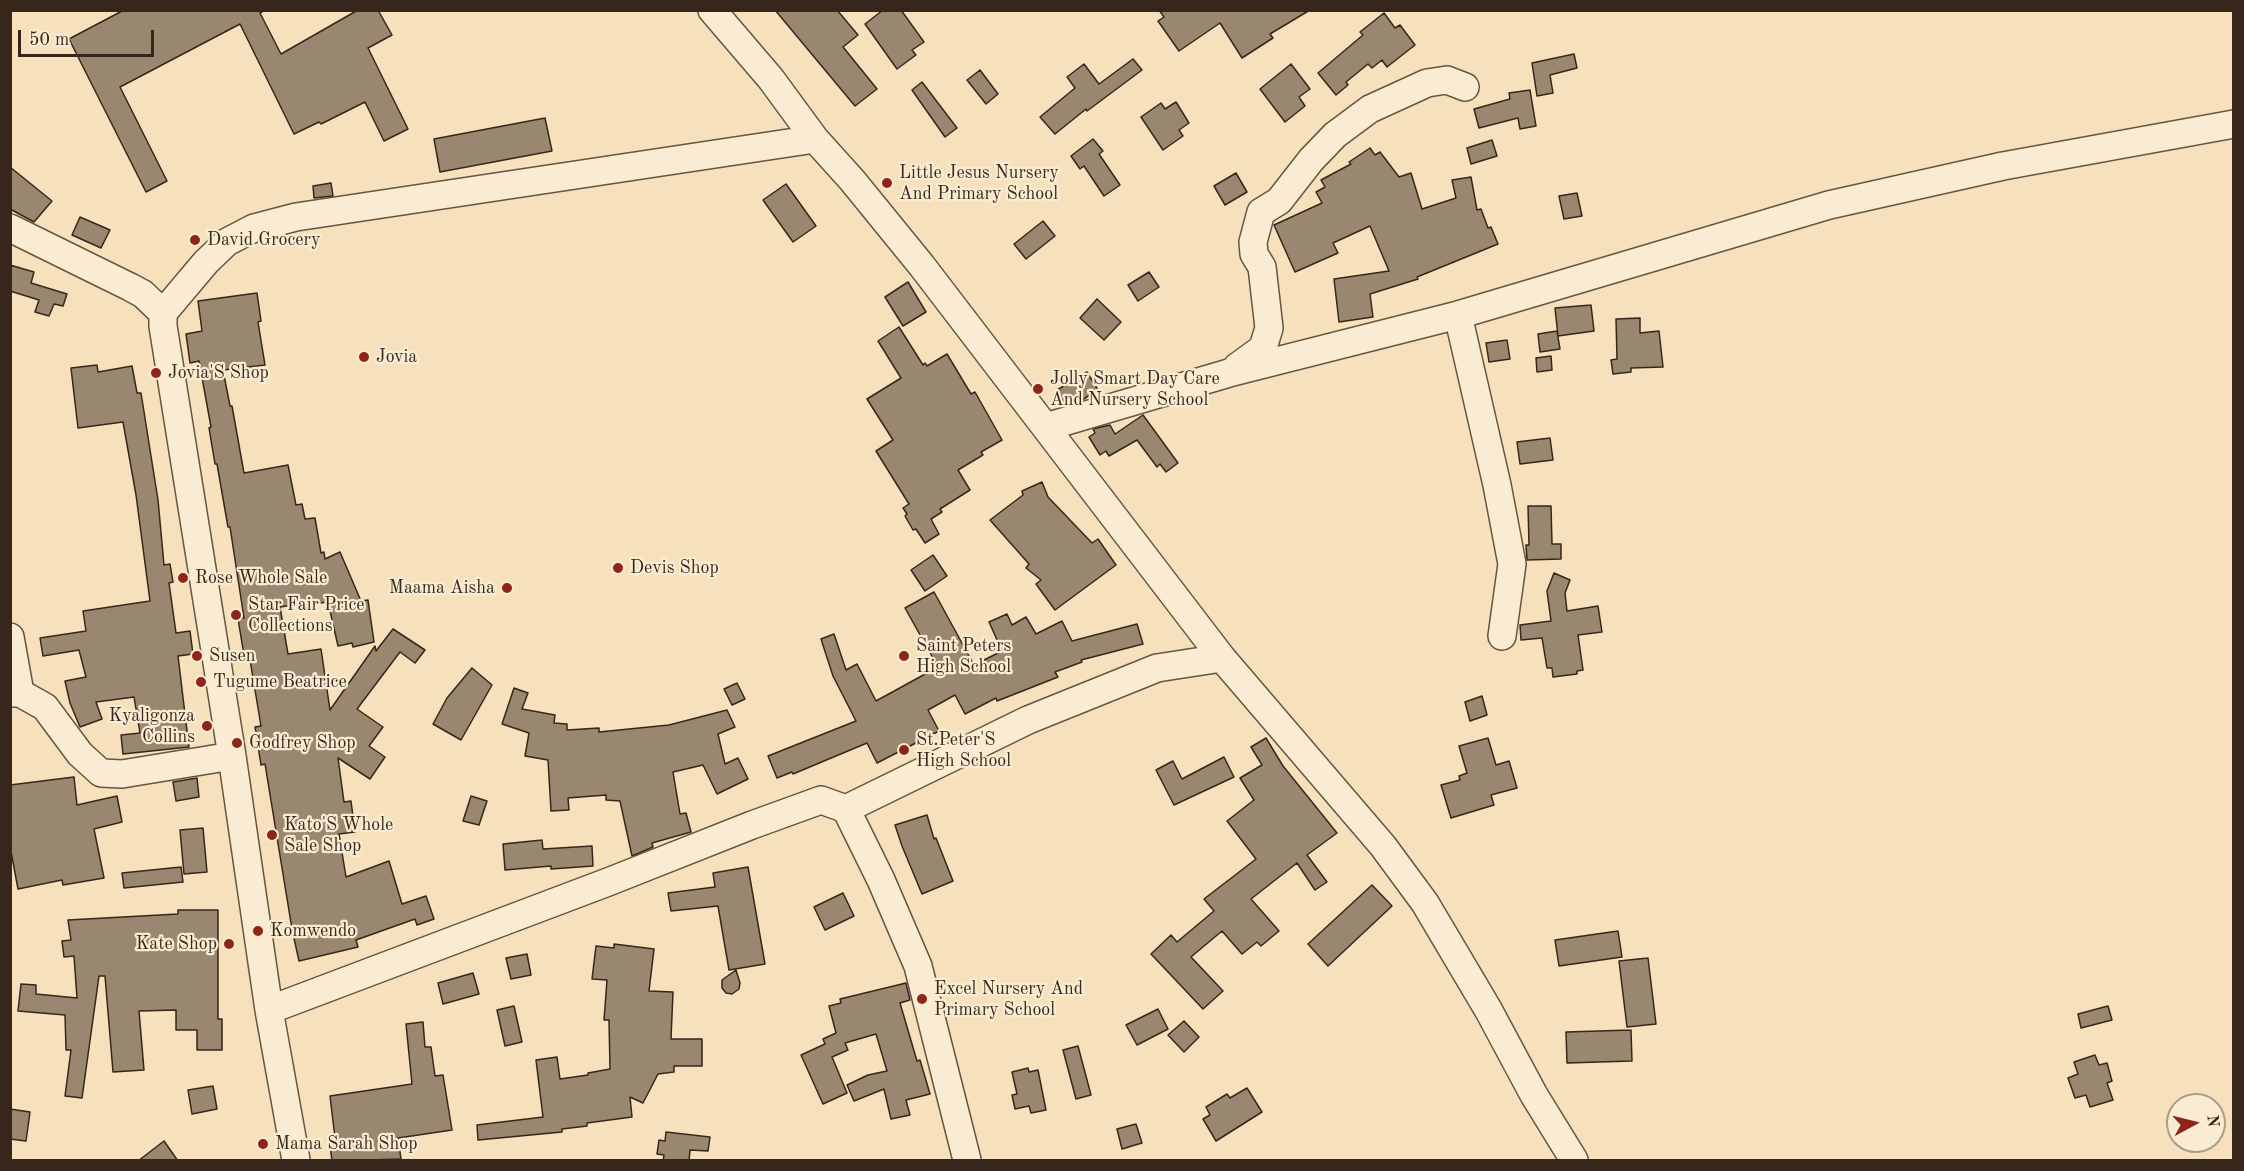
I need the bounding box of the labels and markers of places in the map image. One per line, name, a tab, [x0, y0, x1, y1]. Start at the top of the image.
place label: Little Jesus Nursery And Primary School	[899, 162, 1059, 204]
marker: Little Jesus Nursery And Primary School	[880, 176, 894, 190]
place label: David Grocery	[207, 229, 321, 251]
marker: David Grocery	[188, 233, 202, 247]
place label: Jovia	[376, 346, 417, 368]
marker: Jovia	[357, 350, 371, 364]
place label: Jovia'S Shop	[168, 362, 269, 384]
marker: Jovia'S Shop	[149, 366, 163, 380]
place label: Jolly Smart Day Care And Nursery School	[1050, 368, 1220, 410]
marker: Jolly Smart Day Care And Nursery School	[1031, 382, 1045, 396]
place label: Devis Shop	[630, 557, 719, 579]
marker: Devis Shop	[611, 561, 625, 575]
place label: Rose Whole Sale	[195, 567, 327, 589]
marker: Rose Whole Sale	[176, 571, 190, 585]
place label: Maama Aisha	[389, 577, 495, 599]
marker: Maama Aisha	[500, 581, 514, 595]
place label: Star Fair Price Collections	[248, 594, 365, 636]
marker: Star Fair Price Collections	[229, 608, 243, 622]
place label: Saint Peters High School	[916, 635, 1011, 678]
place label: Susen	[209, 645, 256, 667]
marker: Susen	[190, 649, 204, 663]
marker: Saint Peters High School	[897, 649, 911, 663]
place label: Tugume Beatrice	[213, 671, 347, 693]
marker: Tugume Beatrice	[194, 675, 208, 689]
place label: Kyaligonza Collins	[109, 705, 195, 748]
marker: Kyaligonza Collins	[200, 719, 214, 733]
place label: St.Peter'S High School	[916, 729, 1011, 771]
place label: Godfrey Shop	[249, 732, 356, 754]
marker: Godfrey Shop	[230, 736, 244, 750]
marker: St.Peter'S High School	[897, 743, 911, 757]
place label: Kato'S Whole Sale Shop	[284, 814, 393, 856]
marker: Kato'S Whole Sale Shop	[265, 828, 279, 842]
place label: Komwendo	[270, 920, 356, 942]
marker: Komwendo	[251, 924, 265, 938]
place label: Kate Shop	[136, 933, 217, 955]
marker: Kate Shop	[222, 937, 236, 951]
place label: Excel Nursery And Primary School	[934, 978, 1083, 1020]
marker: Excel Nursery And Primary School	[915, 992, 929, 1006]
place label: Mama Sarah Shop	[275, 1133, 418, 1155]
marker: Mama Sarah Shop	[256, 1137, 270, 1151]

